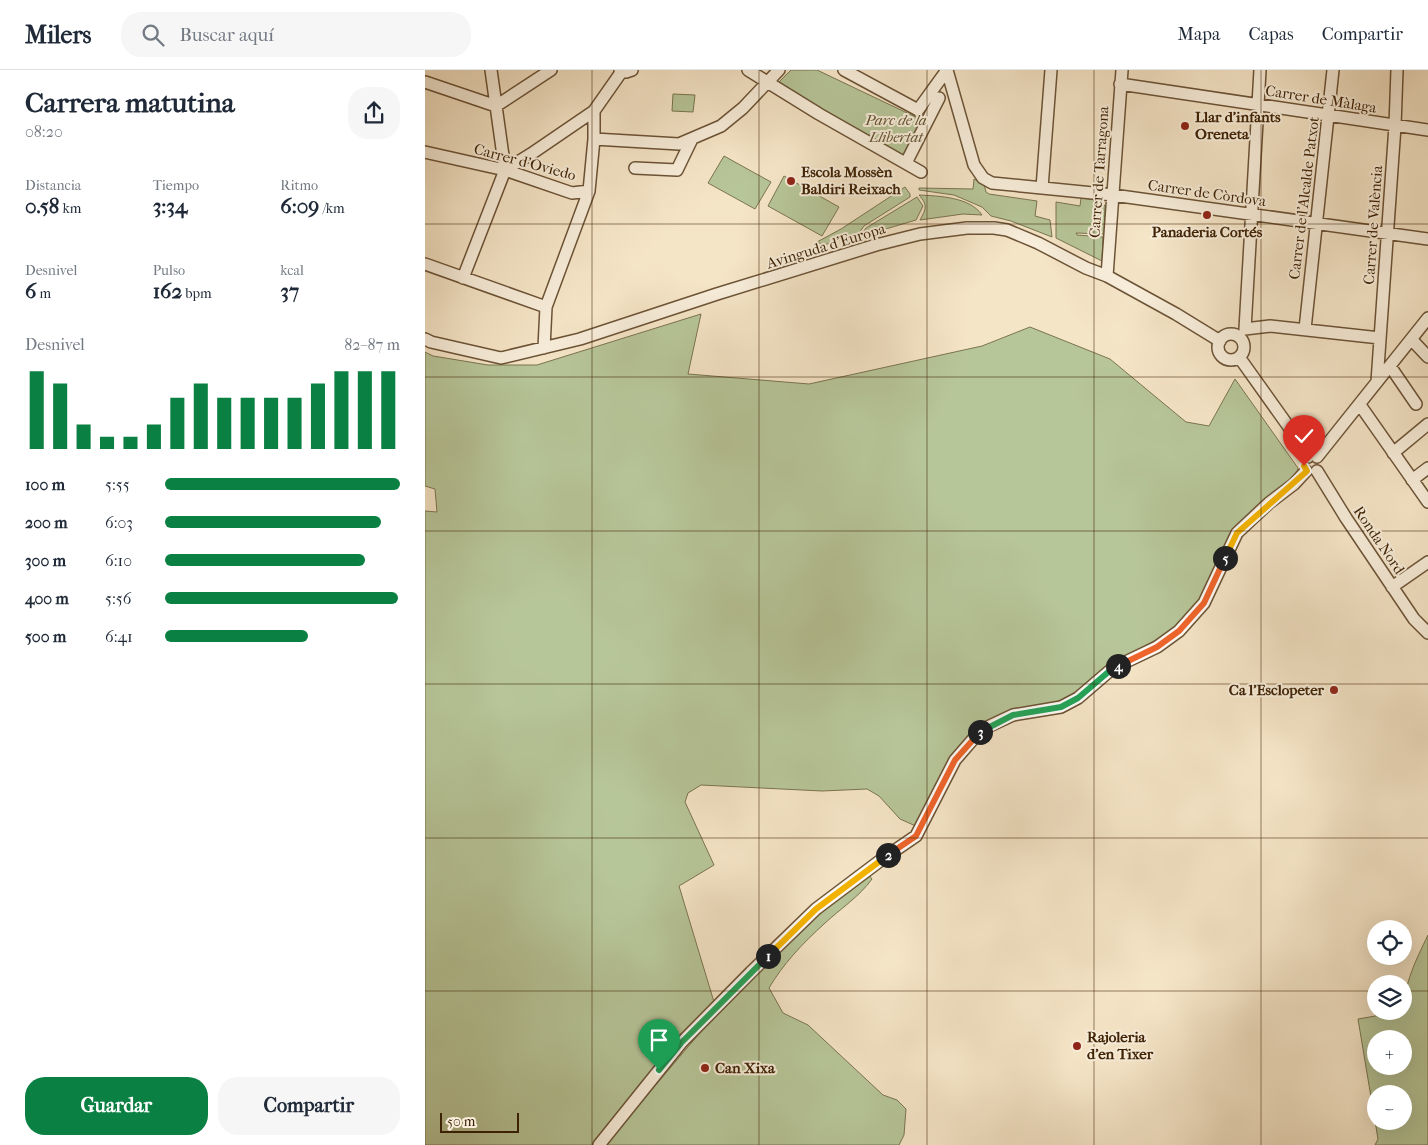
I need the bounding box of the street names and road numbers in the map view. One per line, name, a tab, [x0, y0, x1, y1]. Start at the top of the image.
street label: Carrer de Màlaga	[1264, 81, 1379, 117]
street label: Carrer de Tarragona	[1085, 104, 1113, 239]
street label: Carrer de l'Alcalde Patxot	[1285, 115, 1323, 280]
street label: Carrer d'Oviedo	[472, 140, 578, 184]
street label: Carrer de València	[1360, 164, 1386, 285]
street label: Carrer de Còrdova	[1147, 176, 1268, 210]
street label: Avinguda d'Europa	[764, 219, 888, 273]
street label: Ronda Nord	[1350, 503, 1409, 578]

